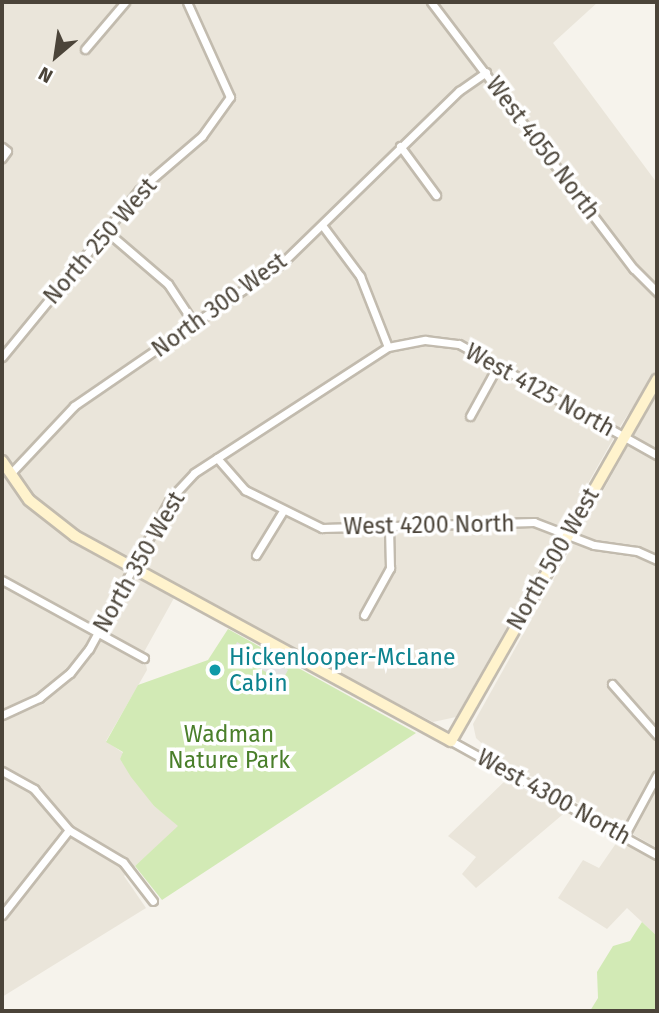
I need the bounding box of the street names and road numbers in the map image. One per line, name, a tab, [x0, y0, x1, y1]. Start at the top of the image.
street label: West 4050 North	[480, 71, 606, 225]
street label: North 250 West	[38, 172, 162, 310]
street label: North 300 West	[146, 247, 292, 363]
street label: West 4125 North	[461, 338, 619, 442]
street label: North 500 West	[501, 483, 605, 635]
street label: North 350 West	[88, 487, 190, 637]
street label: West 4200 North	[343, 510, 515, 540]
street label: West 4300 North	[472, 743, 636, 851]

